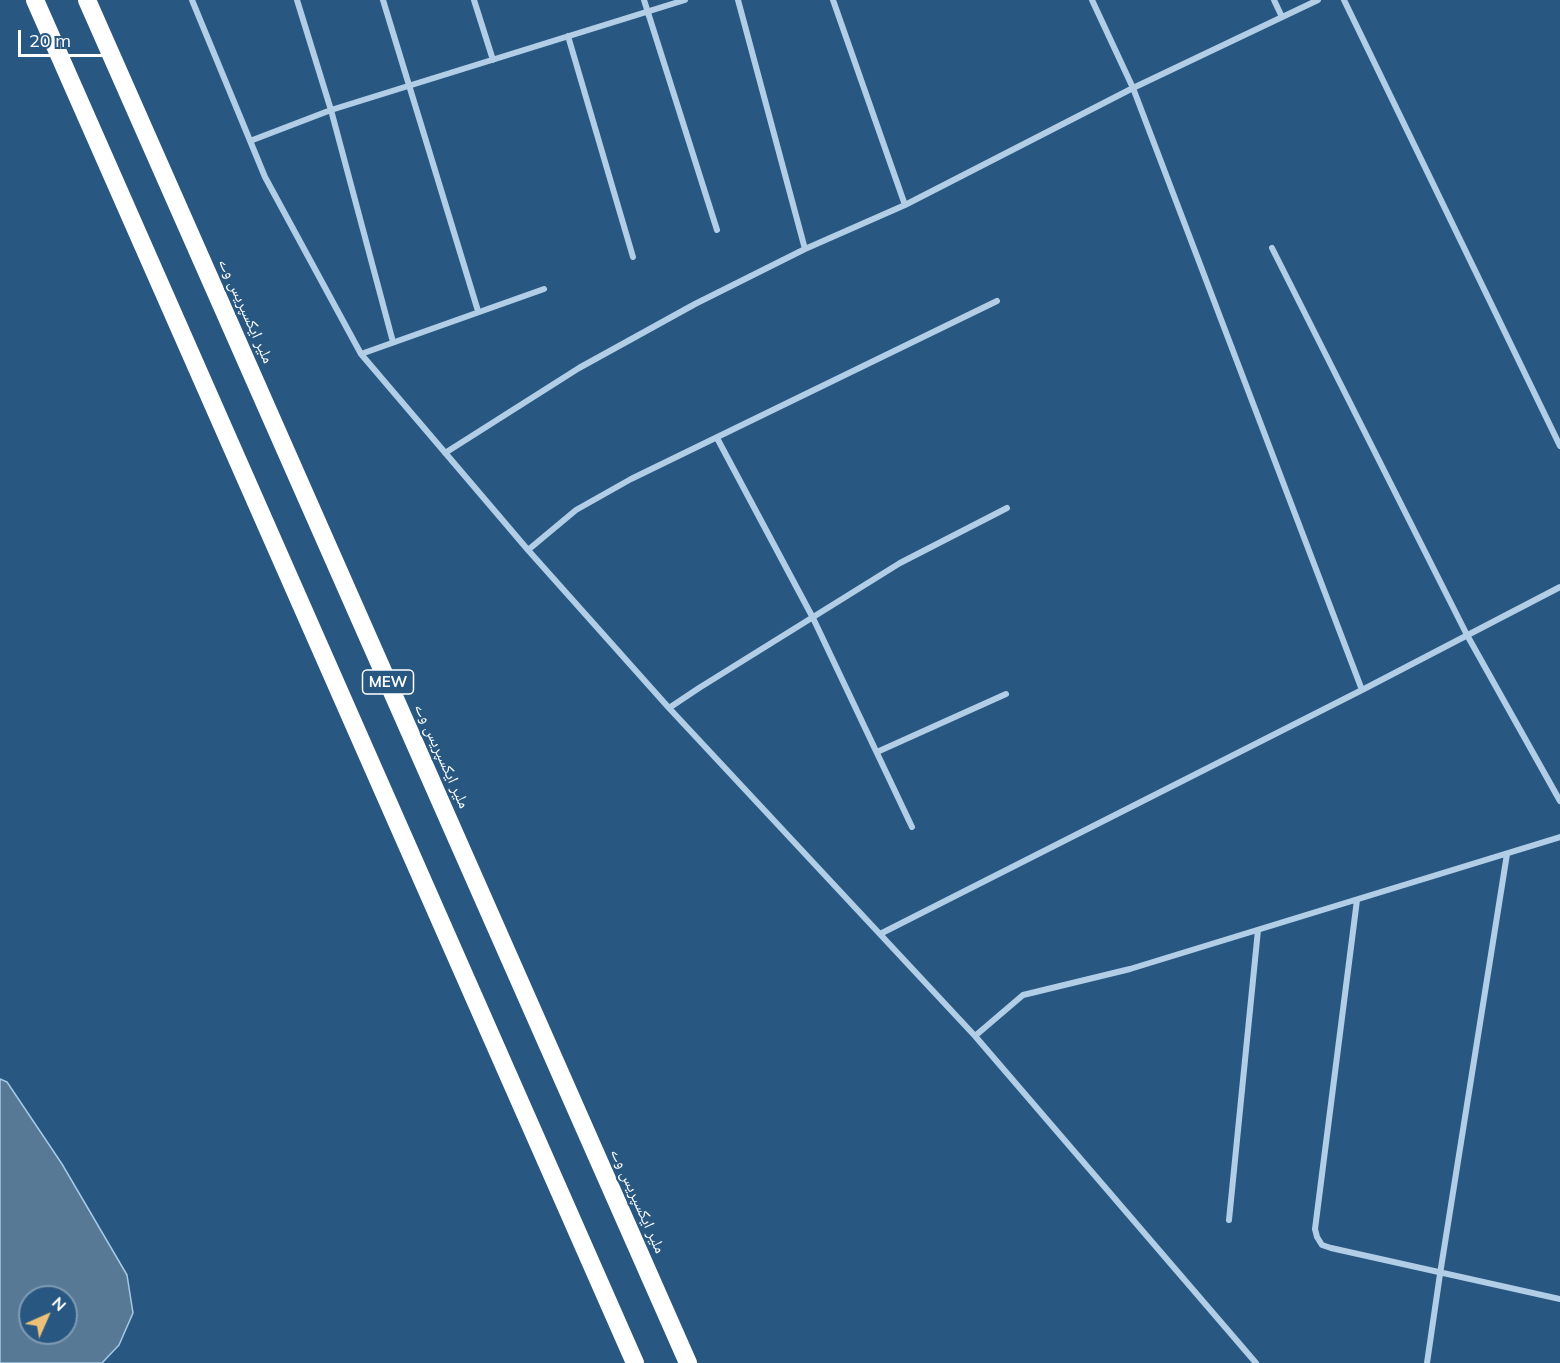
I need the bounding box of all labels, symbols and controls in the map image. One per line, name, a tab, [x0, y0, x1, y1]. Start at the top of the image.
scale bar	[21, 18, 112, 56]
text: 20 m	[29, 29, 71, 52]
street label: ملیر ایکسپریس وے	[214, 256, 278, 366]
road number: MEW	[362, 670, 414, 694]
street label: ملیر ایکسپریس وے	[410, 701, 474, 811]
street label: ملیر ایکسپریس وے	[606, 1146, 670, 1256]
north arrow	[18, 1285, 78, 1345]
text: N	[48, 1292, 71, 1315]

